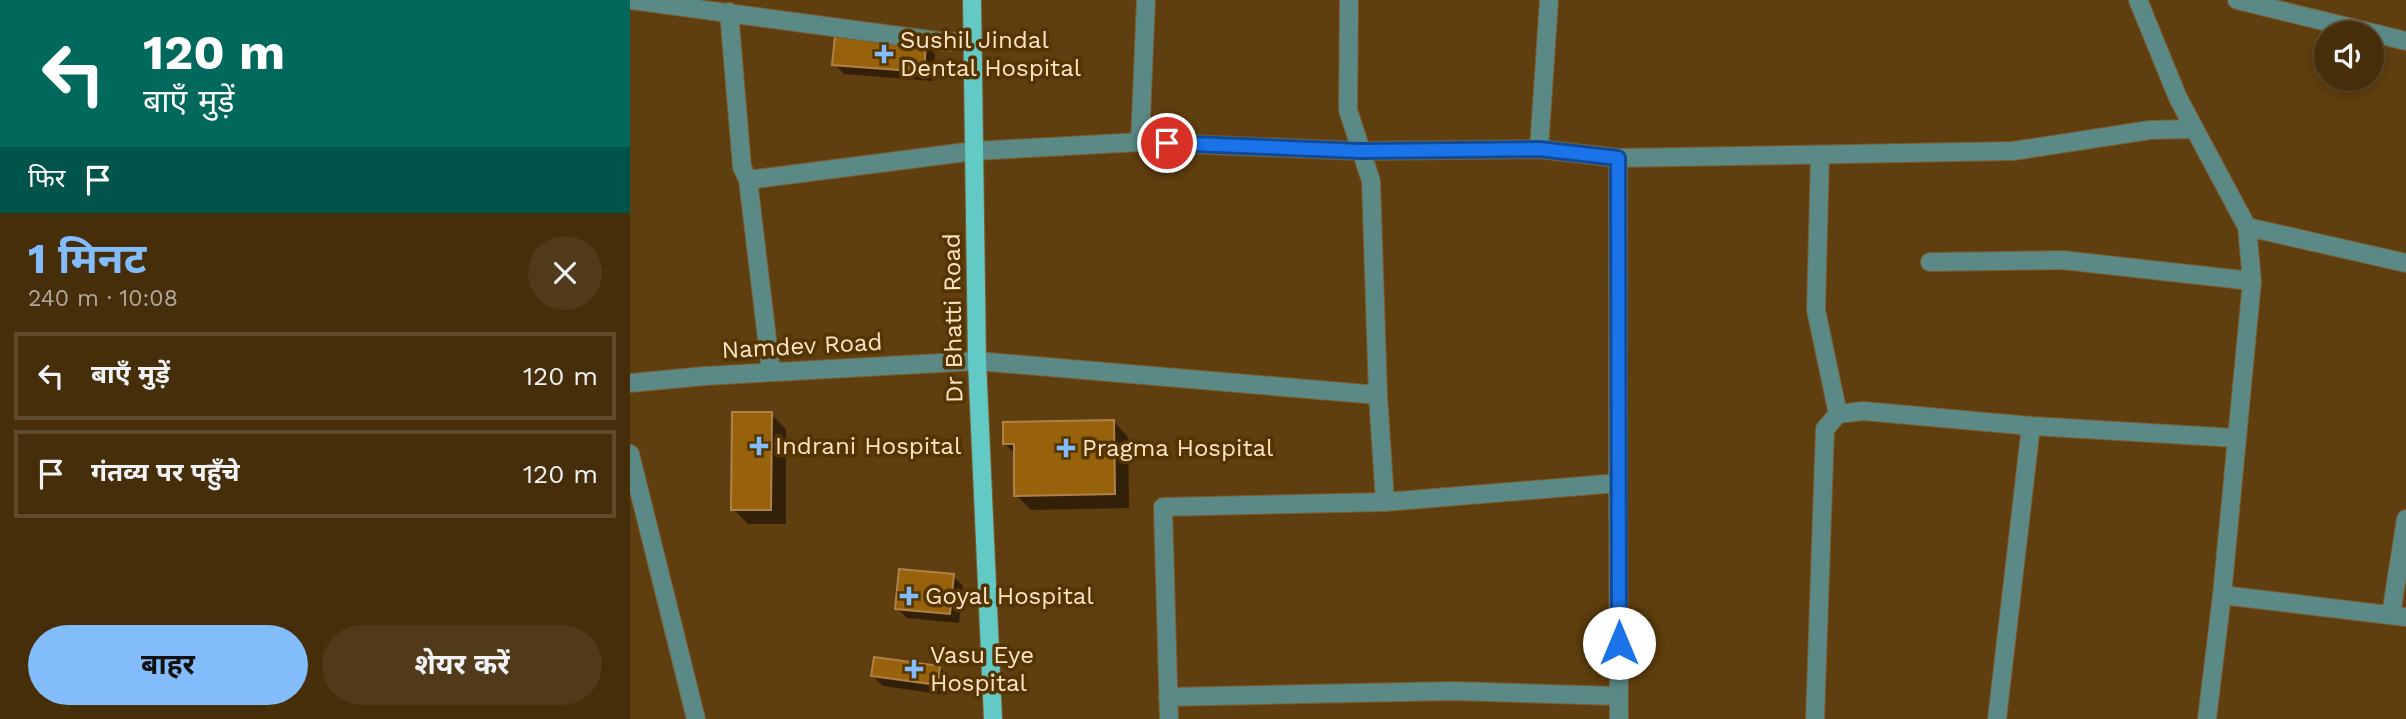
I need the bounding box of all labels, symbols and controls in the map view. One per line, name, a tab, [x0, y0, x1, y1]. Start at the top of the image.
map controls	[2314, 21, 2384, 91]
button: sound	[2314, 21, 2384, 91]
text: 120 m	[143, 23, 285, 81]
place label: Sushil Jindal Dental Hospital	[900, 26, 1082, 82]
icon: left	[28, 28, 119, 119]
marker: Sushil Jindal Dental Hospital	[874, 44, 894, 64]
text: बाएँ मुड़ें	[143, 82, 234, 120]
pin	[1137, 113, 1197, 173]
icon: arrive	[1148, 124, 1186, 162]
icon: arrive	[79, 161, 117, 199]
text: फिर	[28, 163, 65, 193]
street label: Dr Bhatti Road	[938, 233, 968, 403]
text: 1 मिनट	[28, 234, 146, 283]
button: close	[528, 236, 602, 310]
text: 240 m · 10:08	[28, 285, 178, 312]
street label: Namdev Road	[721, 328, 883, 364]
icon: left	[32, 357, 70, 395]
text: बाएँ मुड़ें	[91, 359, 170, 389]
text: 120 m	[523, 361, 598, 391]
place label: Indrani Hospital	[775, 432, 962, 460]
place label: Pragma Hospital	[1082, 434, 1274, 462]
marker: Indrani Hospital	[749, 436, 769, 456]
marker: Pragma Hospital	[1056, 438, 1076, 458]
icon: arrive	[32, 455, 70, 493]
text: गंतव्य पर पहुँचे	[91, 457, 240, 487]
text: 120 m	[523, 459, 598, 489]
place label: Goyal Hospital	[925, 582, 1094, 610]
marker: Goyal Hospital	[899, 586, 919, 606]
position arrow	[1582, 606, 1656, 680]
button: बाहर	[28, 625, 308, 705]
button: शेयर करें	[322, 625, 602, 705]
place label: Vasu Eye Hospital	[930, 641, 1034, 697]
marker: Vasu Eye Hospital	[904, 659, 924, 679]

